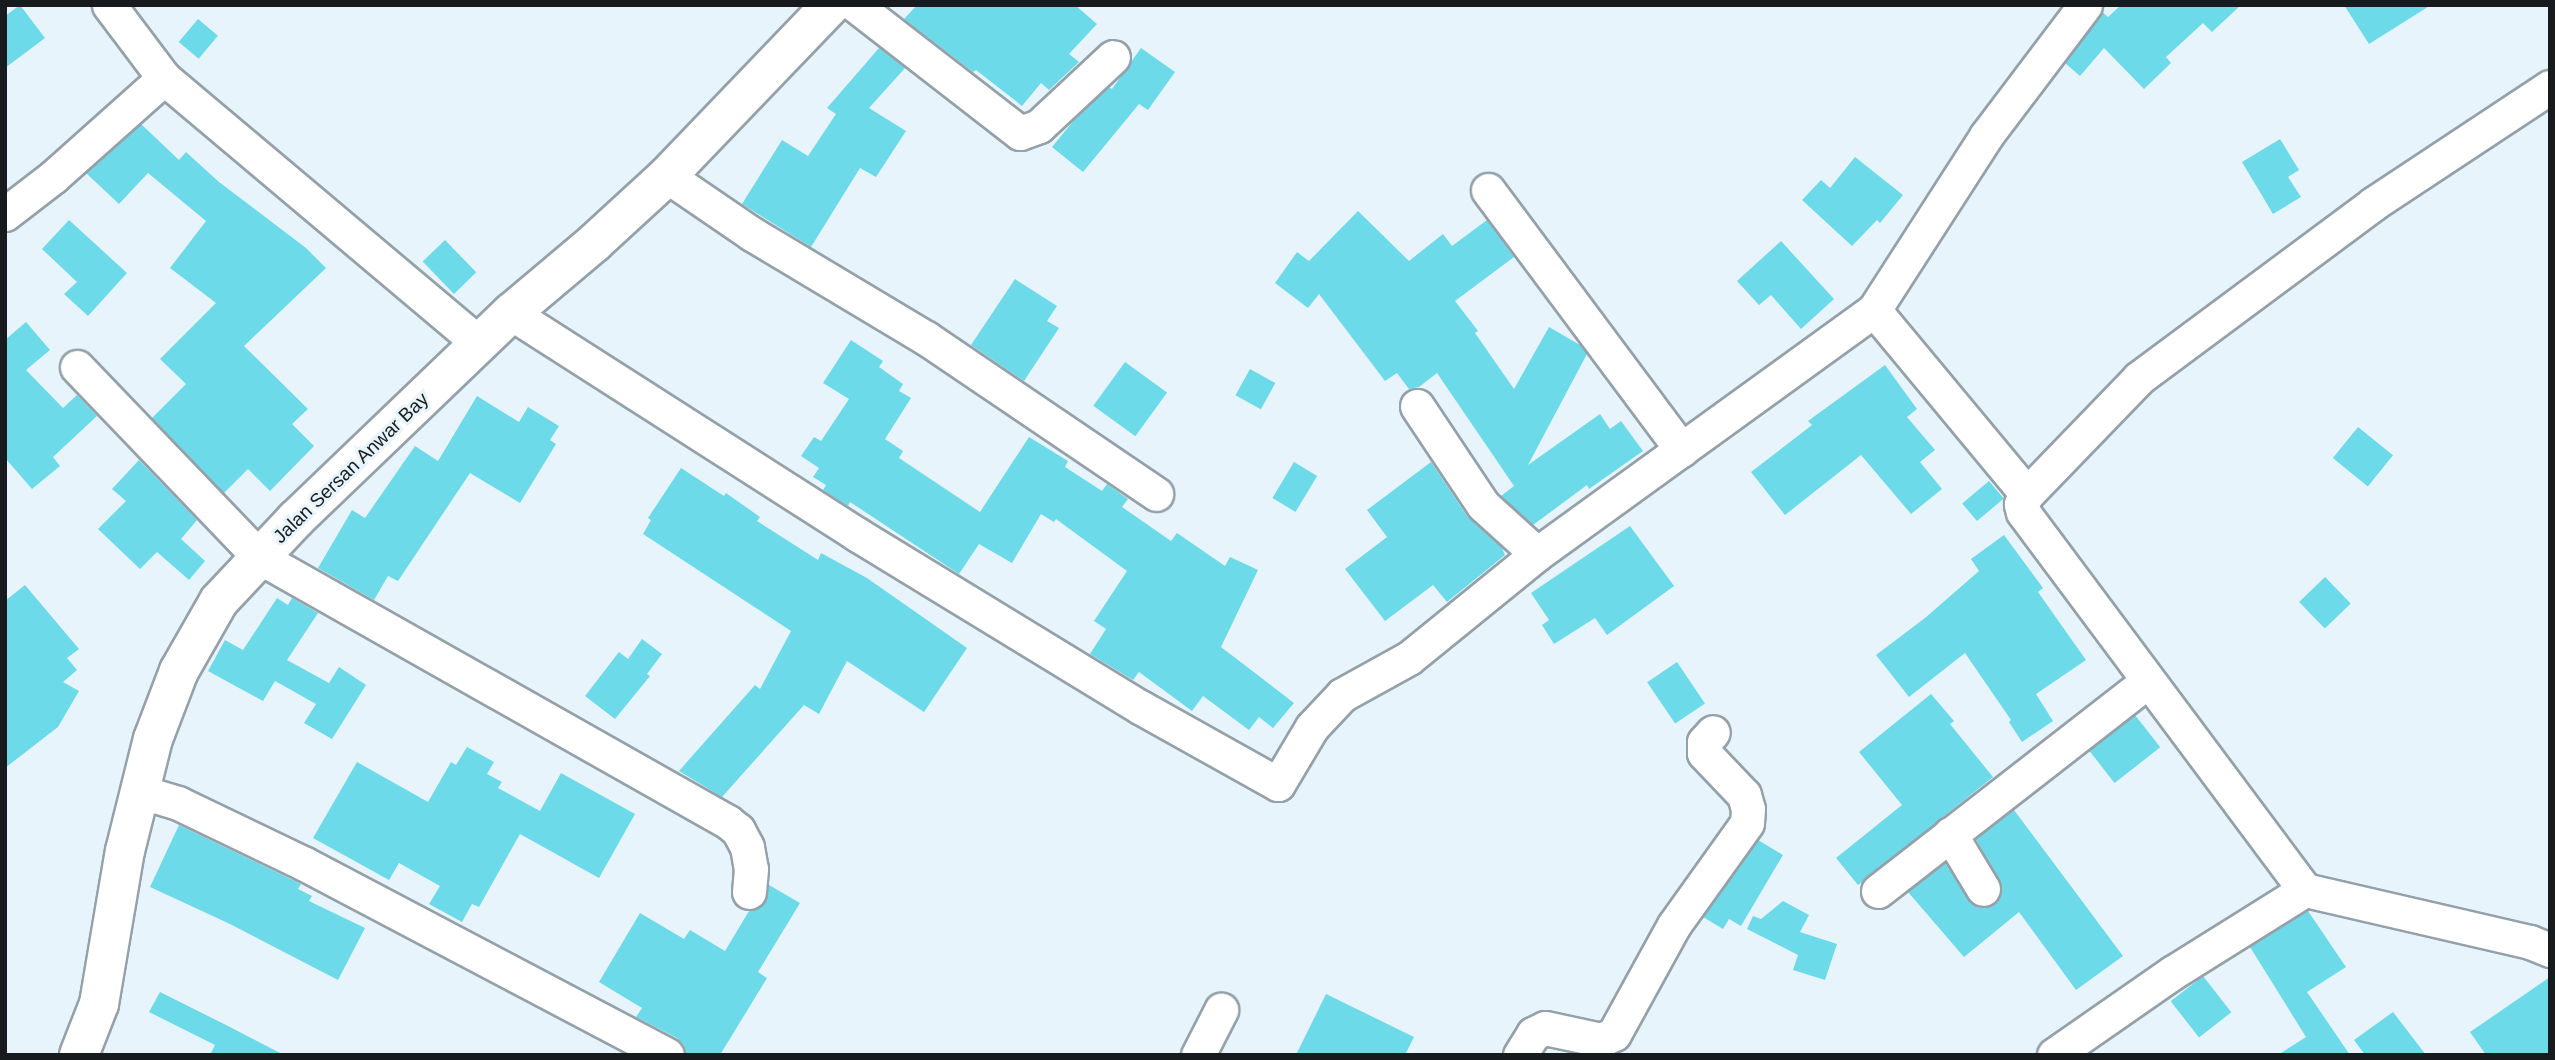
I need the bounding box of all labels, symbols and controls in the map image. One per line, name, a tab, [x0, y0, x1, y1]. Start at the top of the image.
street label: Jalan Sersan Anwar Bay	[268, 388, 434, 548]

